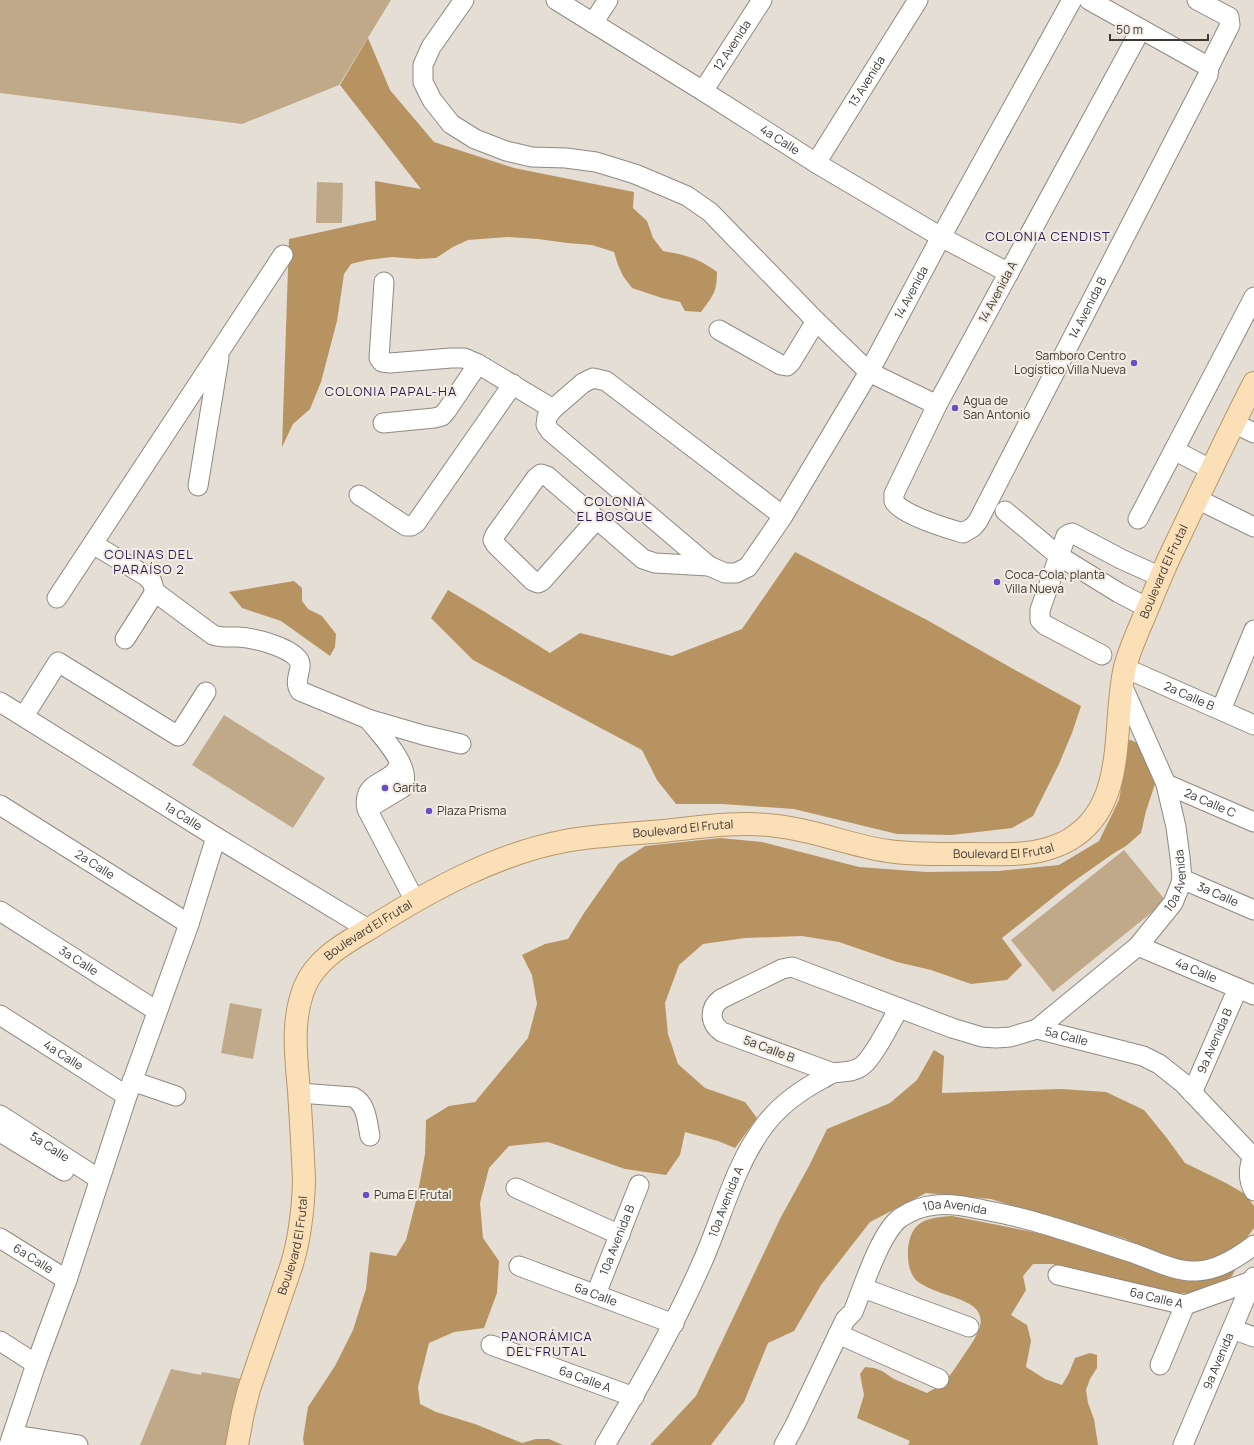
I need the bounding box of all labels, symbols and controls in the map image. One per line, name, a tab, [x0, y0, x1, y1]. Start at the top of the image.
scale bar	[1110, 16, 1208, 42]
street label: 12 Avenida	[709, 17, 755, 74]
text: 50 m	[1116, 21, 1143, 38]
street label: 13 Avenida	[844, 53, 889, 110]
street label: 4a Calle	[757, 121, 803, 159]
district label: COLONIA CENDIST	[985, 227, 1111, 245]
street label: 14 Avenida A	[974, 258, 1021, 326]
street label: 14 Avenida	[890, 263, 932, 322]
street label: 14 Avenida B	[1064, 274, 1110, 342]
place label: Samboro Centro Logístico Villa Nueva	[1014, 347, 1126, 378]
marker: Samboro Centro Logístico Villa Nueva	[1129, 358, 1139, 368]
district label: COLONIA PAPAL-HA	[325, 382, 457, 400]
place label: Agua de San Antonio	[963, 392, 1030, 423]
marker: Agua de San Antonio	[950, 403, 960, 413]
district label: COLONIA EL BOSQUE	[577, 492, 653, 525]
street label: Boulevard El Frutal	[1135, 521, 1192, 621]
district label: COLINAS DEL PARAÍSO 2	[104, 545, 194, 578]
place label: Coca-Cola, planta Villa Nueva	[1005, 566, 1105, 597]
marker: Coca-Cola, planta Villa Nueva	[992, 577, 1002, 587]
street label: 2a Calle B	[1161, 677, 1217, 714]
place label: Garita	[393, 779, 427, 796]
marker: Garita	[380, 783, 390, 793]
street label: 2a Calle C	[1182, 784, 1239, 821]
street label: 1a Calle	[161, 798, 206, 834]
place label: Plaza Prisma	[437, 802, 506, 819]
marker: Plaza Prisma	[424, 806, 434, 816]
street label: Boulevard El Frutal	[632, 815, 734, 841]
street label: Boulevard El Frutal	[953, 838, 1056, 862]
street label: 2a Calle	[72, 845, 118, 883]
street label: 10a Avenida	[1160, 849, 1190, 915]
street label: 3a Calle	[1195, 878, 1241, 910]
street label: Boulevard El Frutal	[320, 896, 415, 964]
street label: 3a Calle	[56, 942, 102, 979]
street label: 4a Calle	[1173, 954, 1220, 986]
street label: 9a Avenida B	[1193, 1005, 1236, 1076]
street label: 5a Calle	[1043, 1022, 1090, 1050]
street label: 5a Calle B	[741, 1031, 797, 1066]
street label: 4a Calle	[40, 1036, 87, 1074]
street label: 5a Calle	[27, 1128, 73, 1166]
street label: 10a Avenida A	[704, 1163, 747, 1240]
place label: Puma El Frutal	[374, 1186, 451, 1203]
marker: Puma El Frutal	[361, 1190, 371, 1200]
street label: Boulevard El Frutal	[273, 1195, 311, 1297]
street label: 10a Avenida	[921, 1195, 989, 1218]
street label: 10a Avenida B	[595, 1202, 638, 1278]
street label: 6a Calle	[10, 1239, 57, 1277]
street label: 6a Calle	[572, 1279, 620, 1310]
street label: 6a Calle A	[1128, 1283, 1185, 1312]
district label: PANORÁMICA DEL FRUTAL	[501, 1327, 593, 1360]
street label: 9a Avenida	[1198, 1330, 1237, 1392]
street label: 6a Calle A	[557, 1361, 614, 1396]

